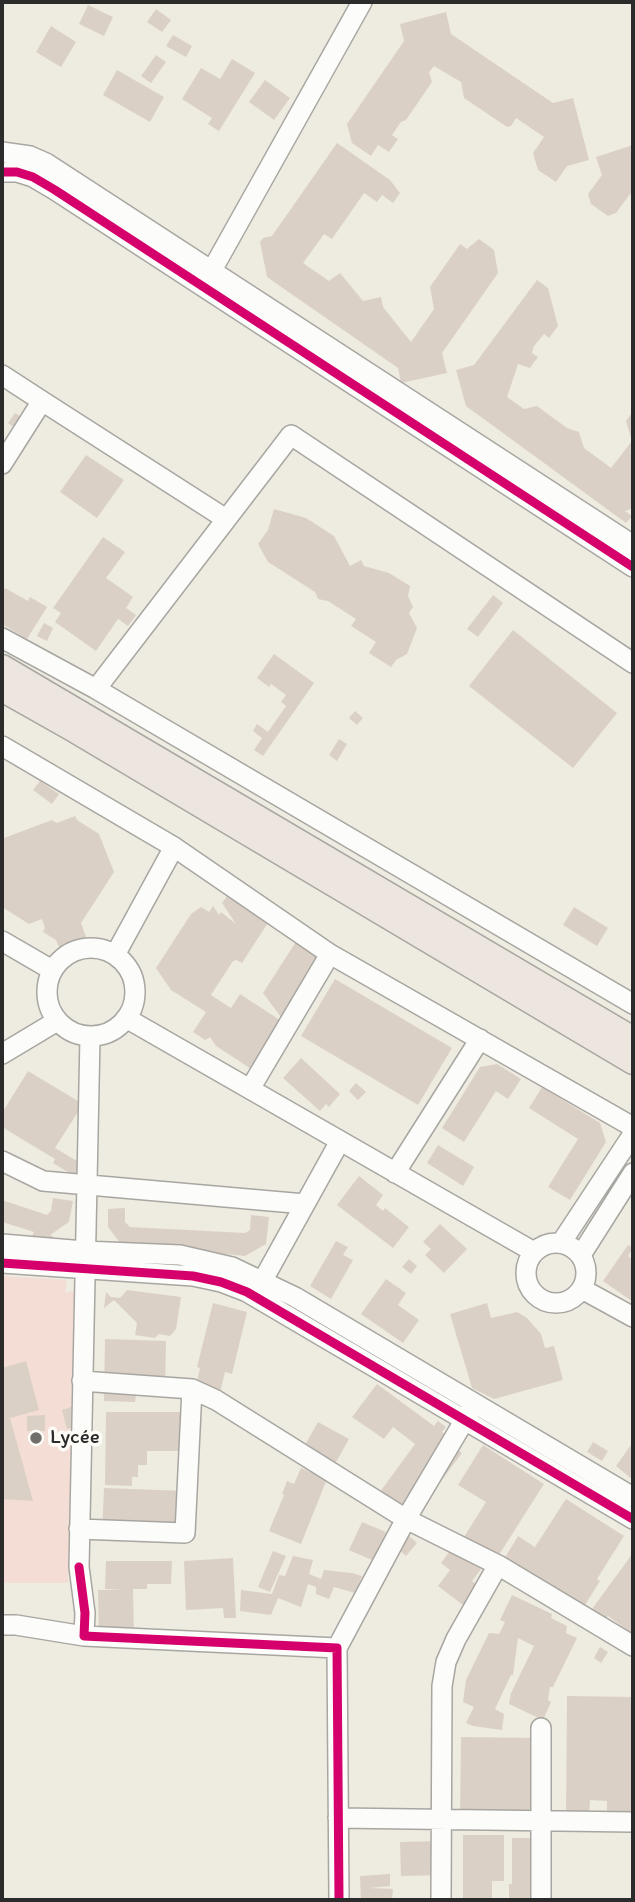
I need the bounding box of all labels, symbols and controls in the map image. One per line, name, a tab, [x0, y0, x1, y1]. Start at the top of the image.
place label: Lycée	[50, 1425, 100, 1451]
marker: Lycée	[28, 1430, 44, 1446]

